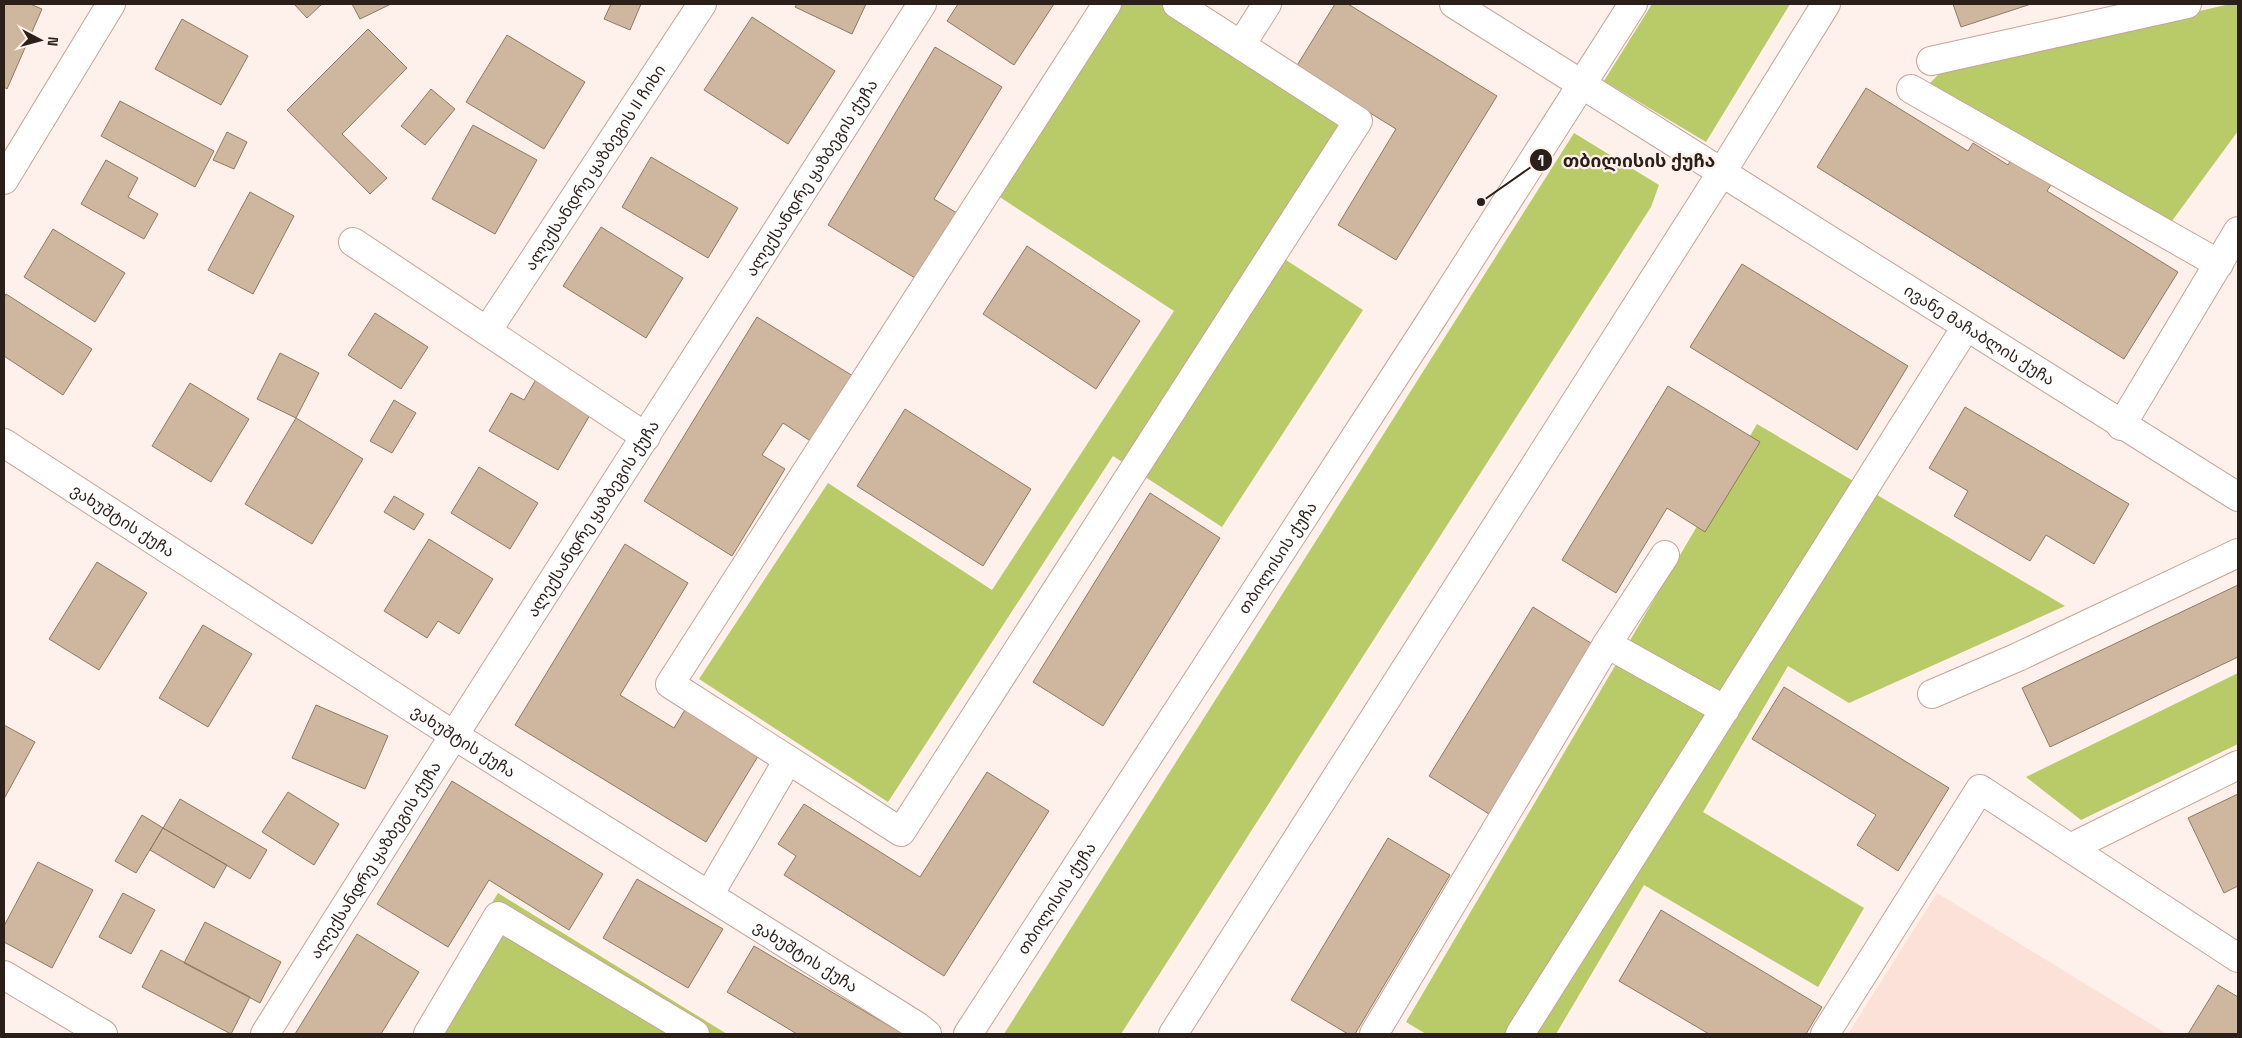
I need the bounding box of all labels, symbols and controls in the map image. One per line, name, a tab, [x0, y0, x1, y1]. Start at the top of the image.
north arrow	[15, 15, 65, 65]
text: N	[43, 36, 62, 47]
street label: ალექსანდრე ყაზბეგის II ჩიხი	[520, 61, 670, 274]
street label: ალექსანდრე ყაზბეგის ქუჩა	[741, 75, 882, 280]
callout: თბილისის ქუჩა	[1528, 144, 1726, 177]
text: თბილისის ქუჩა	[1563, 149, 1715, 172]
text: 1	[1538, 151, 1544, 170]
street label: ივანე მაჩაბლის ქუჩა	[1900, 280, 2059, 390]
street label: ალექსანდრე ყაზბეგის ქუჩა	[522, 416, 664, 621]
street label: ვახუშტის ქუჩა	[67, 479, 179, 562]
street label: თბილისის ქუჩა	[1233, 498, 1322, 618]
street label: ვახუშტის ქუჩა	[408, 701, 519, 782]
street label: ალექსანდრე ყაზბეგის ქუჩა	[305, 757, 446, 963]
street label: თბილისის ქუჩა	[1012, 838, 1101, 959]
street label: ვახუშტის ქუჩა	[749, 916, 862, 997]

